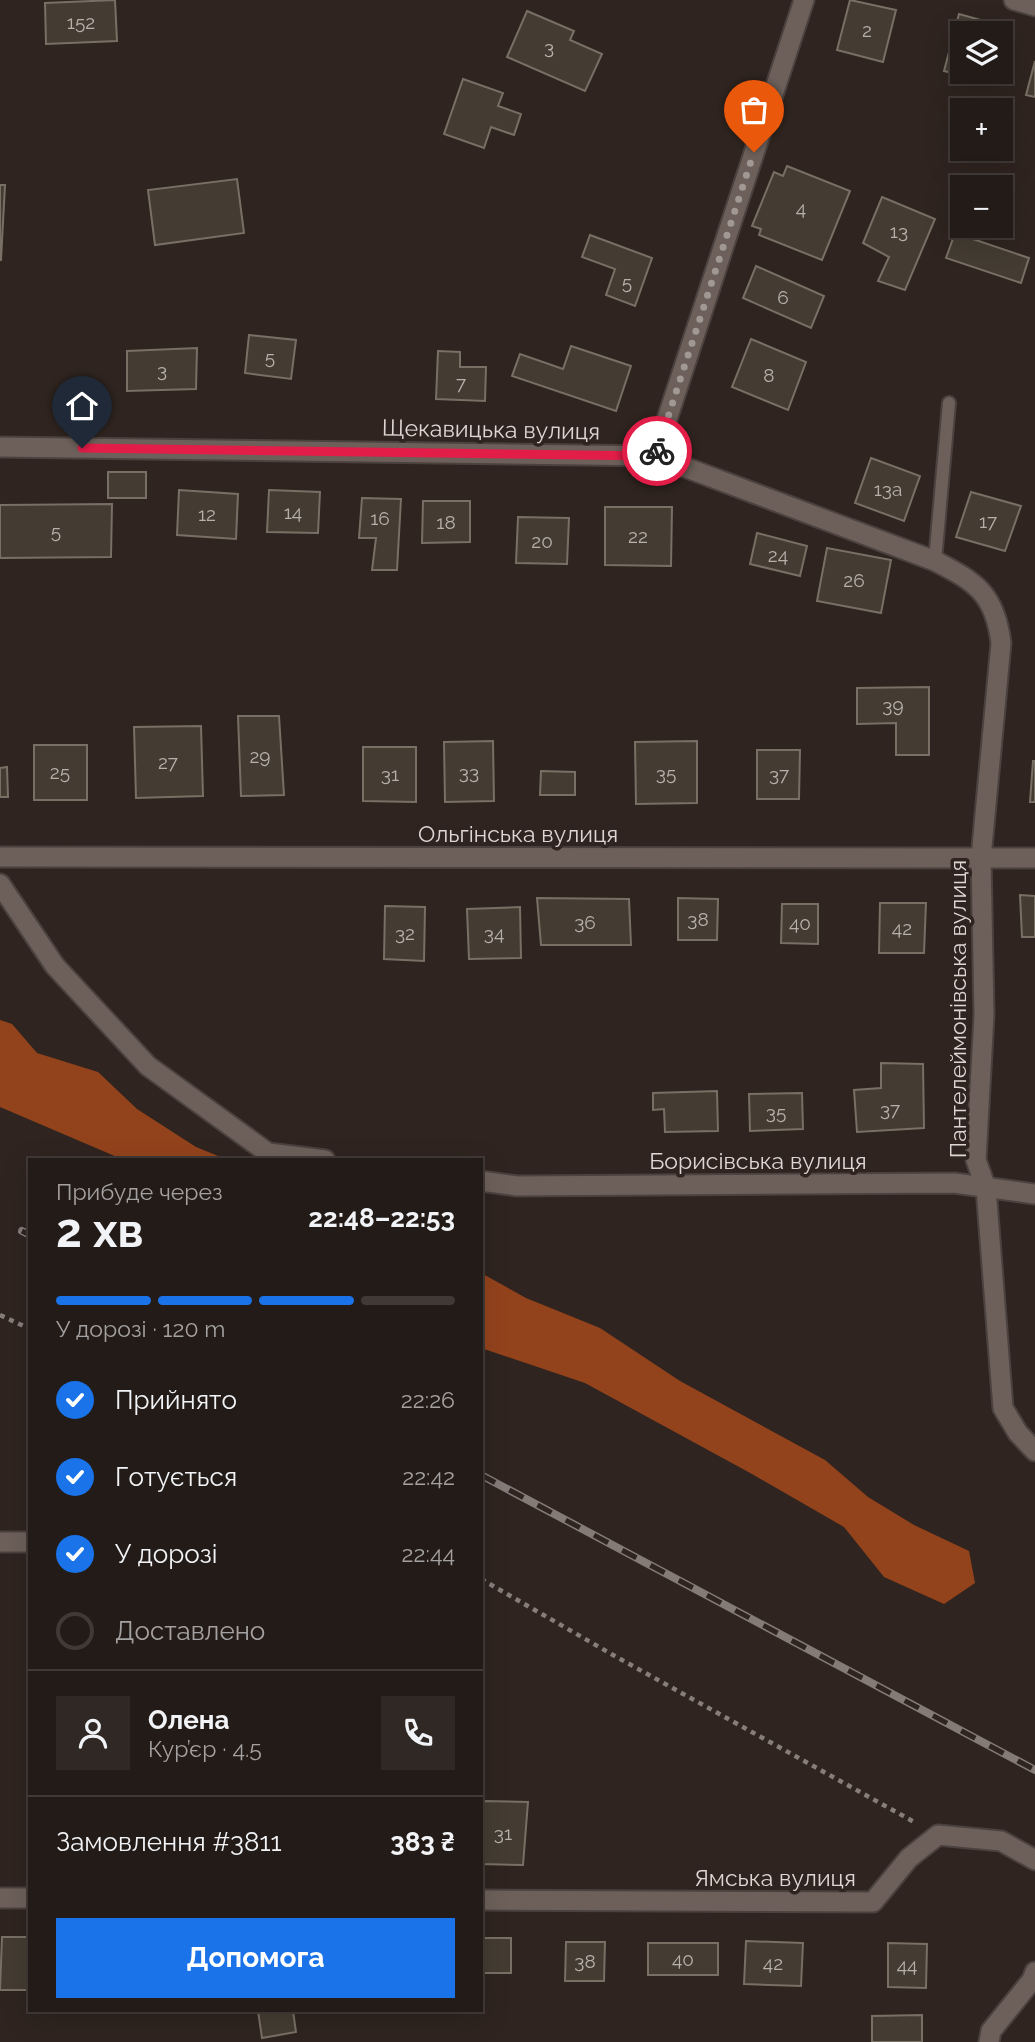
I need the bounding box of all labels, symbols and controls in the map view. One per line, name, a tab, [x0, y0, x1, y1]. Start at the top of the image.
house number: 152	[67, 11, 95, 33]
house number: 2	[862, 19, 872, 41]
map controls	[950, 21, 1013, 238]
button: layers	[950, 21, 1013, 84]
house number: 3	[544, 36, 554, 58]
pin	[724, 80, 784, 152]
icon: bag	[735, 91, 773, 129]
button: +	[950, 98, 1013, 161]
button: −	[950, 175, 1013, 238]
house number: 4	[796, 197, 806, 219]
house number: 13	[890, 220, 908, 242]
house number: 5	[622, 271, 632, 293]
house number: 6	[777, 286, 789, 308]
house number: 5	[265, 346, 275, 368]
house number: 3	[157, 359, 167, 381]
house number: 8	[763, 364, 775, 386]
house number: 7	[456, 372, 466, 394]
pin	[52, 376, 112, 448]
icon: home	[63, 387, 101, 425]
street label: Щекавицька вулиця	[382, 414, 600, 444]
courier	[622, 416, 692, 486]
icon: bike	[638, 432, 676, 470]
house number: 13а	[874, 478, 902, 500]
house number: 14	[284, 501, 302, 523]
house number: 12	[198, 503, 216, 525]
house number: 16	[370, 507, 390, 529]
house number: 17	[979, 510, 997, 532]
house number: 18	[436, 511, 456, 533]
house number: 5	[51, 520, 61, 542]
house number: 22	[628, 525, 648, 547]
house number: 20	[531, 530, 553, 552]
house number: 24	[768, 544, 788, 566]
house number: 26	[843, 569, 865, 591]
house number: 39	[882, 694, 904, 716]
house number: 29	[249, 745, 271, 767]
house number: 27	[158, 751, 178, 773]
house number: 25	[50, 761, 70, 783]
house number: 33	[459, 761, 479, 783]
house number: 35	[656, 762, 676, 784]
house number: 31	[381, 763, 399, 785]
house number: 37	[769, 763, 789, 785]
street label: Ольгінська вулиця	[418, 820, 618, 847]
street label: Пантелеймонівська вулиця	[944, 860, 971, 1158]
house number: 38	[687, 908, 709, 930]
house number: 36	[574, 911, 596, 933]
house number: 40	[789, 912, 811, 934]
house number: 42	[892, 917, 912, 939]
house number: 32	[395, 922, 415, 944]
house number: 34	[484, 922, 504, 944]
house number: 37	[880, 1098, 900, 1120]
house number: 35	[766, 1101, 786, 1123]
street label: Борисівська вулиця	[649, 1147, 867, 1174]
text: Прибуде через	[56, 1178, 223, 1205]
text: 22:48–22:53	[308, 1203, 455, 1233]
text: 2 хв	[56, 1204, 143, 1258]
text: У дорозі · 120 m	[56, 1315, 226, 1342]
icon: check	[56, 1381, 94, 1419]
text: Прийнято	[115, 1385, 237, 1415]
text: 22:26	[401, 1386, 455, 1413]
icon: check	[56, 1458, 94, 1496]
text: Готується	[115, 1462, 237, 1492]
text: 22:42	[402, 1463, 455, 1490]
icon: check	[56, 1535, 94, 1573]
text: У дорозі	[115, 1539, 217, 1569]
text: 22:44	[402, 1540, 455, 1567]
text: Доставлено	[115, 1616, 265, 1646]
button: person	[56, 1696, 130, 1770]
button: phone	[381, 1696, 455, 1770]
text: Олена	[148, 1705, 229, 1735]
text: Кур’єр · 4.5	[148, 1735, 262, 1762]
house number: 31	[494, 1822, 512, 1844]
text: Замовлення #3811	[56, 1827, 282, 1857]
text: 383 ₴	[390, 1827, 455, 1857]
street label: Ямська вулиця	[694, 1864, 856, 1891]
button: Допомога	[56, 1918, 455, 1998]
house number: 40	[672, 1948, 694, 1970]
house number: 38	[574, 1950, 596, 1972]
house number: 42	[763, 1952, 783, 1974]
house number: 44	[897, 1954, 917, 1976]

